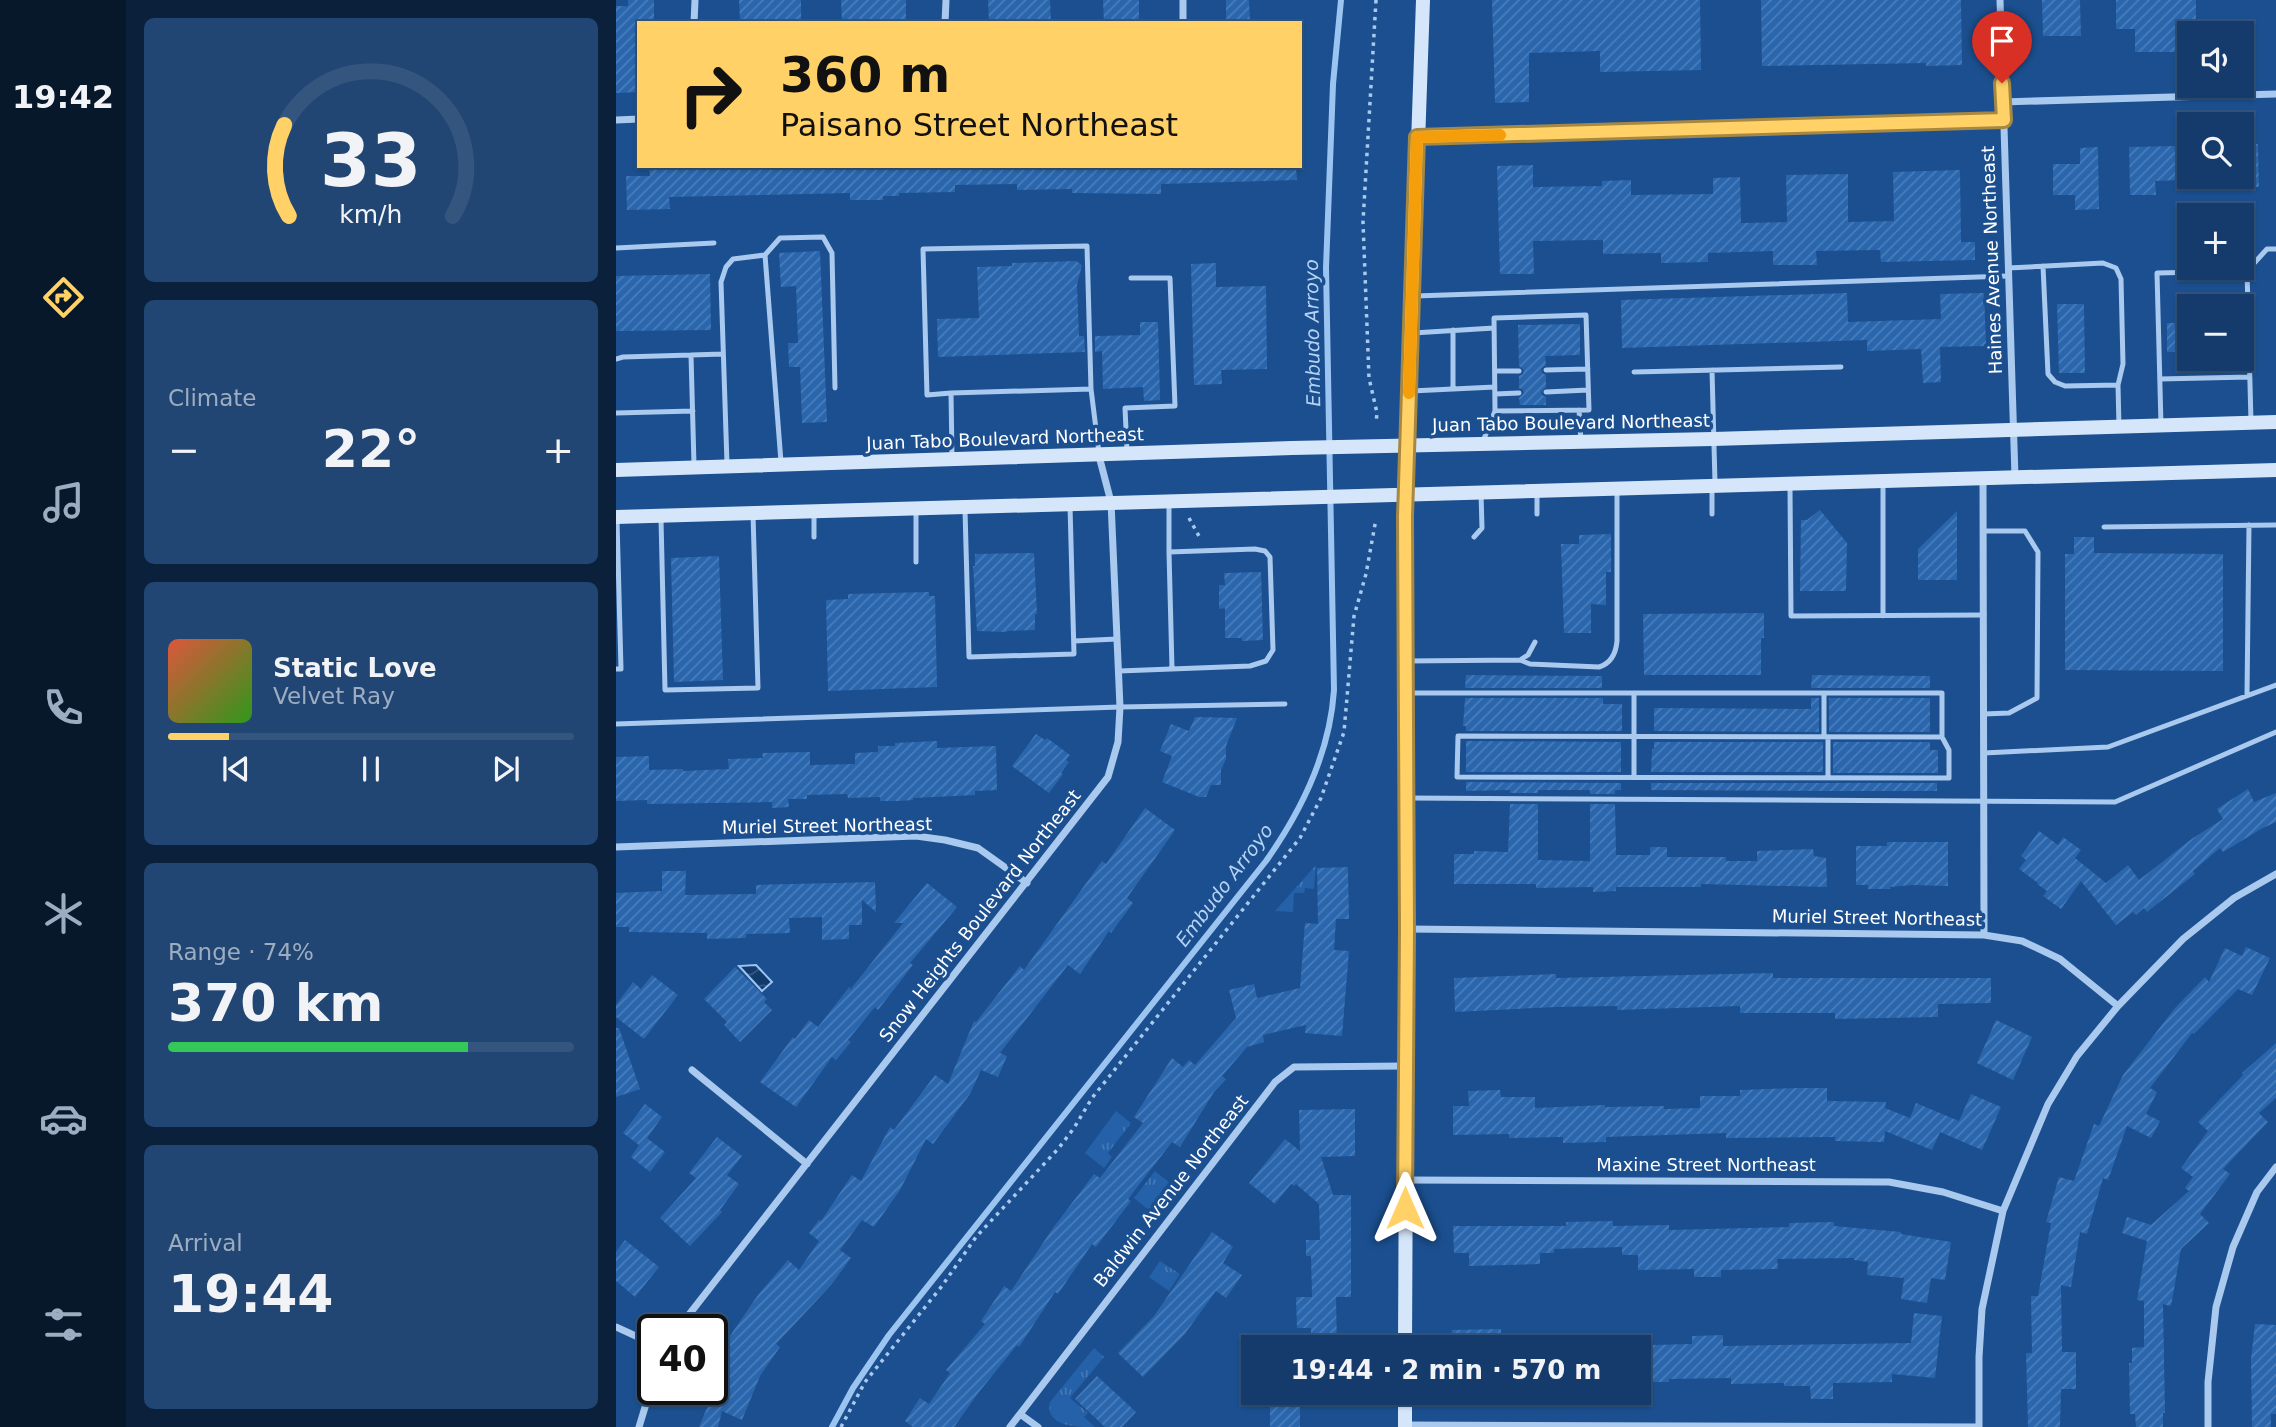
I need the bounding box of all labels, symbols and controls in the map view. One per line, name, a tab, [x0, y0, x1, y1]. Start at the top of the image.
pin	[1972, 11, 2032, 83]
map controls	[2177, 21, 2254, 371]
button: sound	[2177, 21, 2254, 98]
icon: arrive	[1983, 22, 2021, 60]
text: 360 m	[780, 47, 950, 104]
icon: right	[665, 49, 756, 140]
text: 19:42	[12, 78, 114, 116]
text: Paisano Street Northeast	[780, 106, 1178, 144]
button: search	[2177, 112, 2254, 189]
text: 33	[320, 118, 422, 203]
street label: Haines Avenue Northeast	[1977, 145, 2006, 375]
text: km/h	[339, 200, 403, 229]
button: +	[2177, 203, 2254, 280]
water label: Embudo Arroyo	[1300, 259, 1324, 407]
icon: directions	[39, 273, 88, 322]
button: −	[2177, 294, 2254, 371]
text: Climate	[168, 385, 257, 411]
street label: Juan Tabo Boulevard Northeast	[1431, 410, 1710, 435]
text: 22°	[322, 419, 420, 479]
street label: Juan Tabo Boulevard Northeast	[865, 423, 1144, 454]
text: −	[168, 428, 200, 472]
text: +	[542, 428, 574, 472]
icon: music	[39, 478, 88, 527]
text: Static Love	[273, 653, 437, 683]
icon: phone	[39, 683, 88, 732]
text: Velvet Ray	[273, 683, 395, 709]
icon: previous	[217, 750, 255, 788]
icon: pause	[352, 750, 390, 788]
icon: next	[487, 750, 525, 788]
street label: Snow Heights Boulevard Northeast	[875, 785, 1085, 1046]
street label: Muriel Street Northeast	[722, 813, 932, 838]
water label: Embudo Arroyo	[1171, 819, 1277, 951]
icon: climate	[39, 889, 88, 938]
street label: Muriel Street Northeast	[1772, 905, 1982, 930]
text: Range · 74%	[168, 939, 314, 965]
text: 370 km	[168, 973, 383, 1033]
street label: Baldwin Avenue Northeast	[1089, 1090, 1252, 1291]
icon: car	[39, 1094, 88, 1143]
street label: Maxine Street Northeast	[1596, 1154, 1816, 1175]
position arrow	[1368, 1171, 1442, 1245]
text: Arrival	[168, 1230, 243, 1256]
text: 19:44	[168, 1264, 334, 1324]
icon: filters	[39, 1300, 88, 1349]
speed limit sign: 40	[637, 1314, 728, 1405]
text: 19:44 · 2 min · 570 m	[1291, 1355, 1601, 1385]

